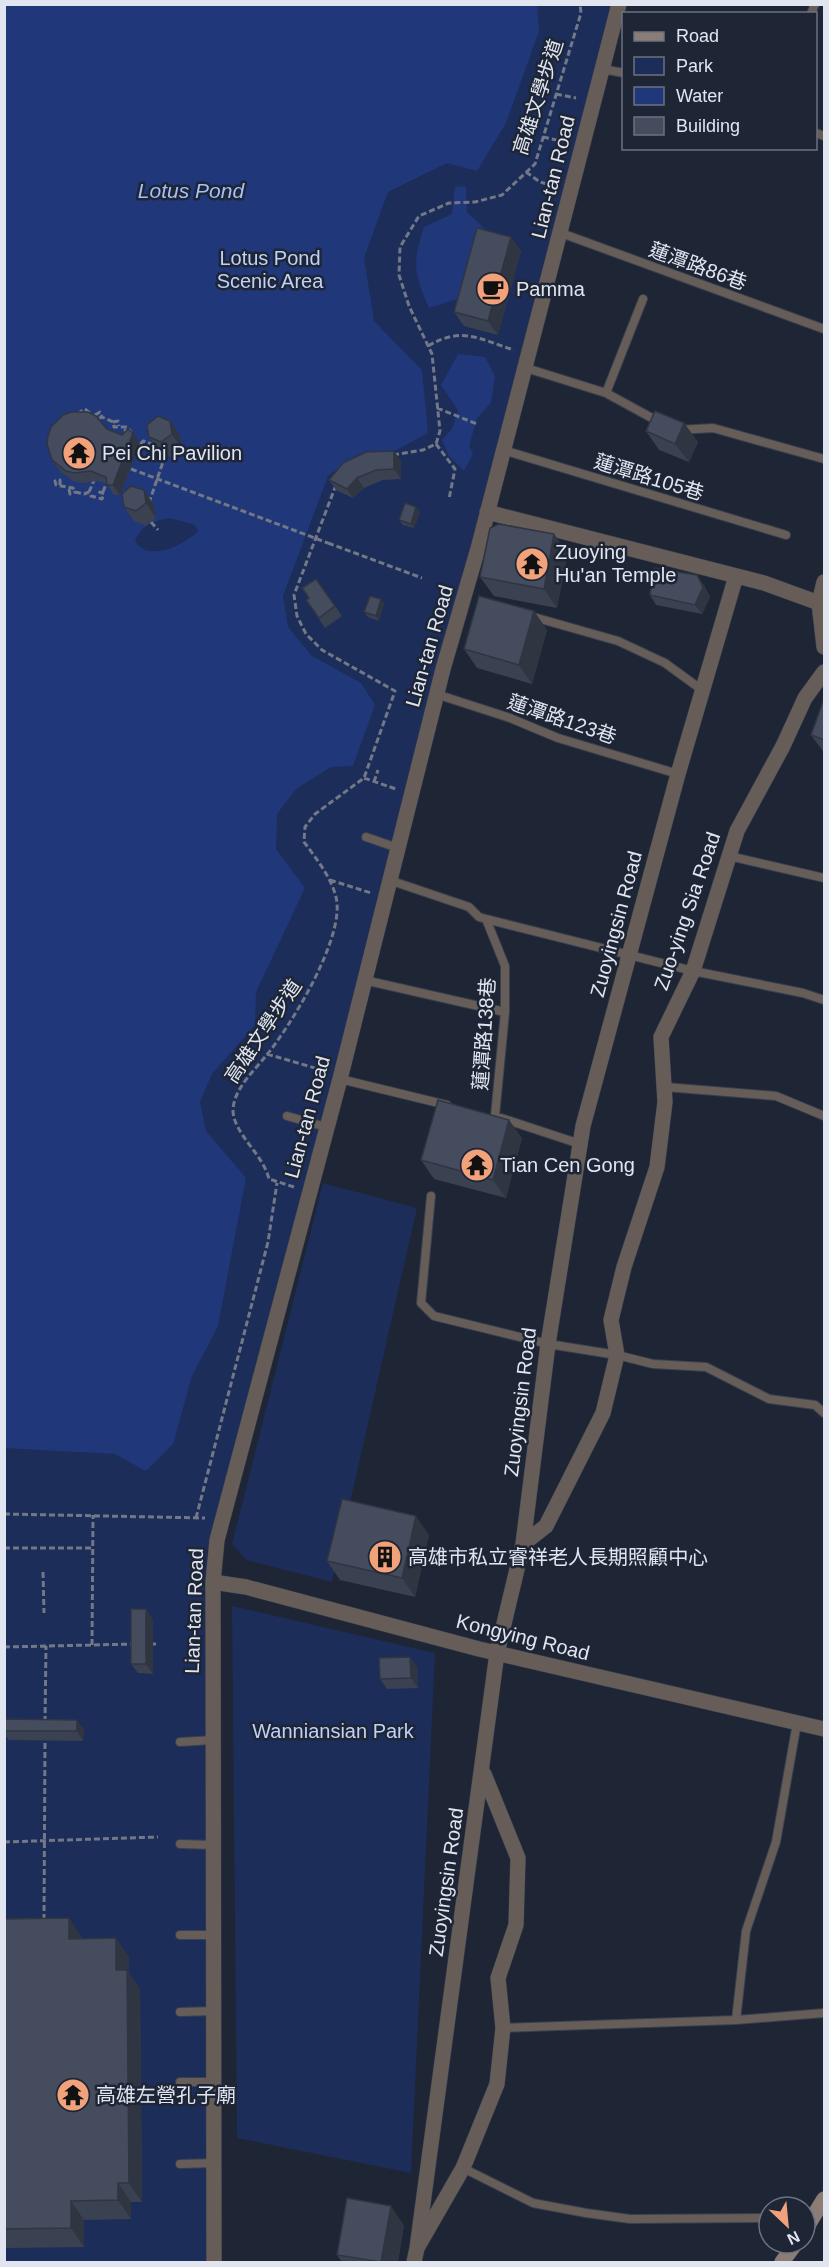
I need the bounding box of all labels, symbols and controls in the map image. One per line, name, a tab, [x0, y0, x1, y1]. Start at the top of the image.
legend	[622, 12, 817, 150]
text: Road	[676, 26, 719, 46]
street label: 高雄文學步道	[509, 37, 567, 157]
text: Park	[676, 56, 714, 76]
text: Water	[676, 86, 723, 106]
street label: Lian-tan Road	[527, 113, 579, 241]
text: Building	[676, 116, 740, 136]
water label: Lotus Pond	[138, 179, 245, 202]
street label: 蓮潭路86巷	[646, 238, 750, 294]
park label: Lotus Pond Scenic Area	[217, 247, 324, 292]
cafe icon: Pamma	[475, 271, 511, 307]
place label: Pamma	[516, 278, 586, 300]
temple icon: Pei Chi Pavilion	[61, 435, 97, 471]
place label: Pei Chi Pavilion	[102, 442, 242, 464]
street label: 蓮潭路105巷	[592, 450, 706, 504]
place label: Zuoying Hu'an Temple	[555, 541, 676, 586]
temple icon: Zuoying Hu'an Temple	[514, 546, 550, 582]
street label: Lian-tan Road	[401, 583, 457, 709]
street label: 蓮潭路123巷	[505, 690, 619, 748]
street label: Zuo-ying Sia Road	[650, 829, 724, 993]
street label: Zuoyingsin Road	[586, 849, 646, 999]
street label: 高雄文學步道	[220, 975, 306, 1087]
street label: 蓮潭路138巷	[469, 977, 499, 1091]
street label: Lian-tan Road	[280, 1053, 334, 1181]
temple icon: Tian Cen Gong	[459, 1147, 495, 1183]
place label: Tian Cen Gong	[500, 1154, 635, 1176]
street label: Zuoyingsin Road	[500, 1326, 540, 1478]
building icon: 高雄市私立睿祥老人長期照顧中心	[367, 1539, 403, 1575]
place label: 高雄市私立睿祥老人長期照顧中心	[408, 1546, 708, 1568]
street label: Lian-tan Road	[181, 1548, 207, 1674]
street label: Kongying Road	[454, 1610, 592, 1664]
park label: Wanniansian Park	[252, 1720, 415, 1742]
street label: Zuoyingsin Road	[425, 1806, 467, 1958]
temple icon: 高雄左營孔子廟	[55, 2077, 91, 2113]
place label: 高雄左營孔子廟	[96, 2084, 236, 2106]
north arrow	[757, 2195, 817, 2255]
text: N	[784, 2228, 802, 2248]

